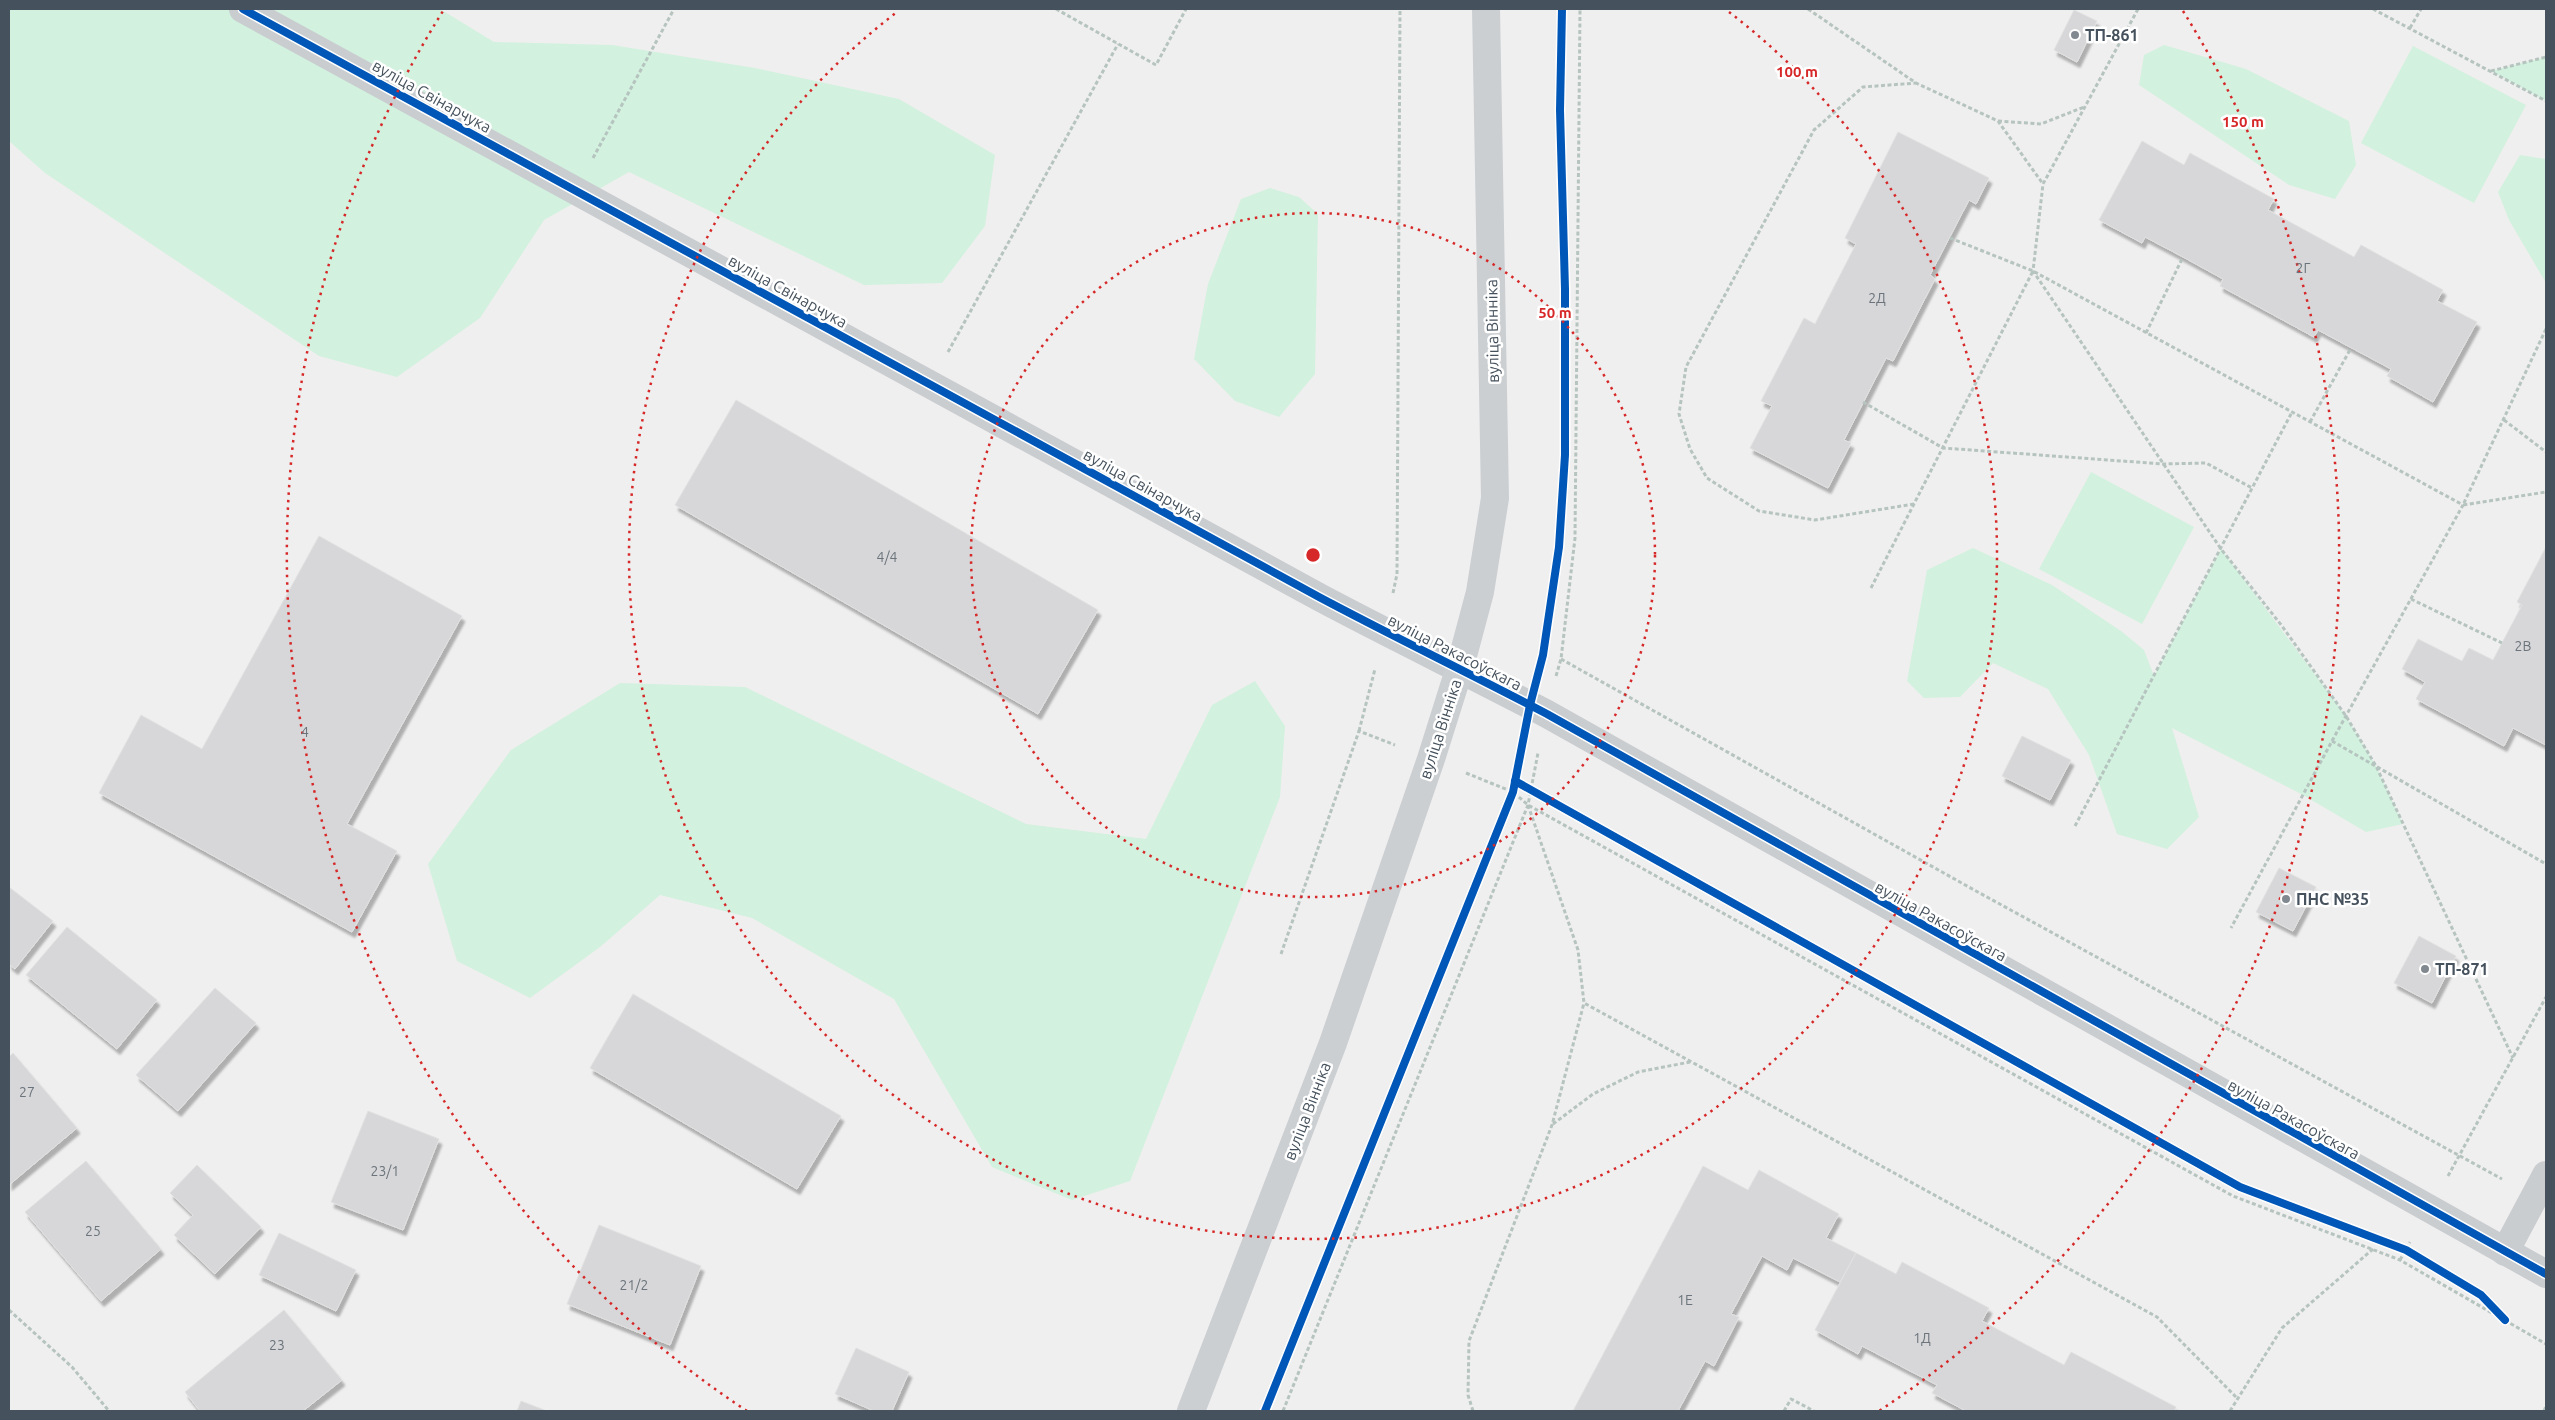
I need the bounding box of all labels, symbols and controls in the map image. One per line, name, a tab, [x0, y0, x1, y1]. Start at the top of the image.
place label: ТП-861	[2085, 26, 2138, 44]
marker: ТП-861	[2069, 29, 2081, 41]
street label: вуліца Свінарчука	[370, 56, 494, 136]
text: 100 m	[1776, 63, 1818, 80]
text: 150 m	[2222, 113, 2264, 130]
street label: вуліца Свінарчука	[726, 251, 850, 331]
house number: 2Г	[2296, 260, 2310, 276]
street label: вуліца Вінніка	[1482, 279, 1502, 383]
house number: 2Д	[1868, 290, 1886, 306]
text: 50 m	[1538, 304, 1572, 321]
street label: вуліца Свінарчука	[1081, 445, 1205, 525]
centre of rings	[1304, 546, 1322, 564]
house number: 4/4	[877, 549, 898, 565]
street label: вуліца Ракасоўскага	[1385, 610, 1525, 694]
house number: 2В	[2515, 638, 2531, 654]
street label: вуліца Вінніка	[1415, 677, 1465, 781]
house number: 4	[301, 724, 309, 740]
street label: вуліца Ракасоўскага	[1872, 877, 2010, 965]
place label: ПНС №35	[2296, 890, 2369, 908]
marker: ПНС №35	[2280, 893, 2292, 905]
place label: ТП-871	[2435, 960, 2488, 978]
marker: ТП-871	[2419, 963, 2431, 975]
street label: вуліца Вінніка	[1280, 1059, 1334, 1163]
street label: вуліца Ракасоўскага	[2225, 1075, 2363, 1163]
house number: 27	[19, 1084, 35, 1100]
house number: 23/1	[371, 1163, 399, 1179]
house number: 25	[85, 1223, 101, 1239]
house number: 21/2	[620, 1277, 648, 1293]
house number: 1Е	[1677, 1292, 1693, 1308]
house number: 1Д	[1913, 1330, 1931, 1346]
house number: 23	[269, 1337, 285, 1353]

